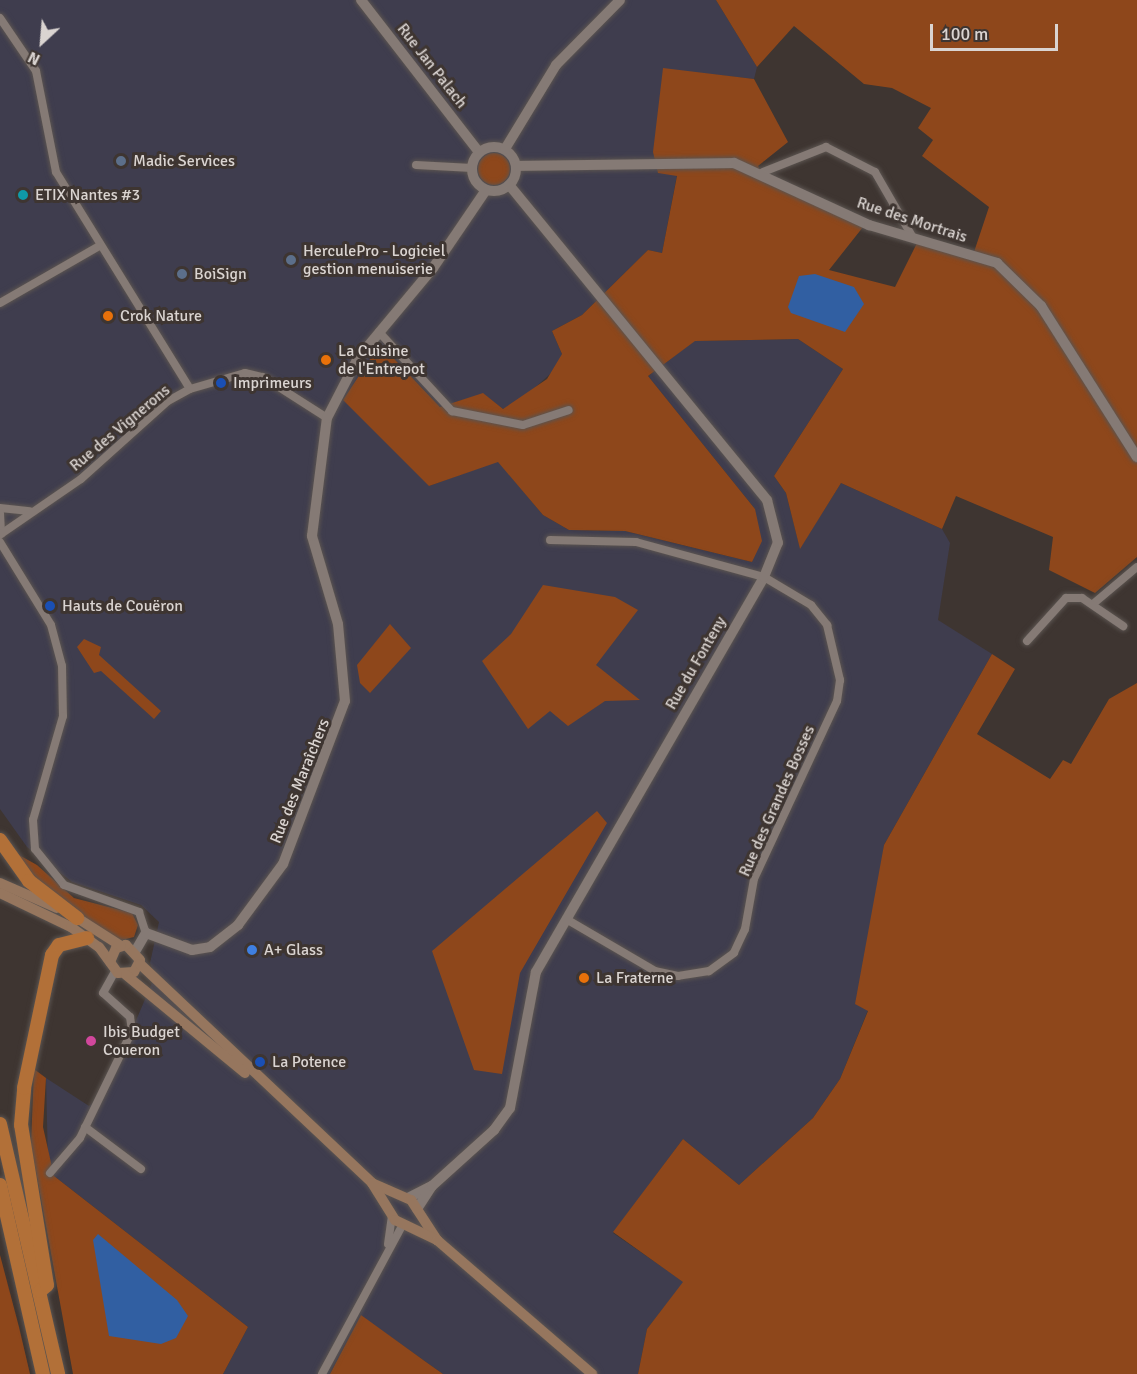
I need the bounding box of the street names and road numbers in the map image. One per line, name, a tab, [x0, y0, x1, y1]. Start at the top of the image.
street label: Rue Jan Palach	[393, 20, 471, 112]
street label: Rue des Mortrais	[854, 193, 970, 247]
street label: Rue des Vignerons	[66, 381, 174, 475]
street label: Rue du Fonteny	[662, 613, 730, 713]
street label: Rue des Maraîchers	[266, 716, 334, 846]
street label: Rue des Grandes Bosses	[735, 722, 819, 880]

